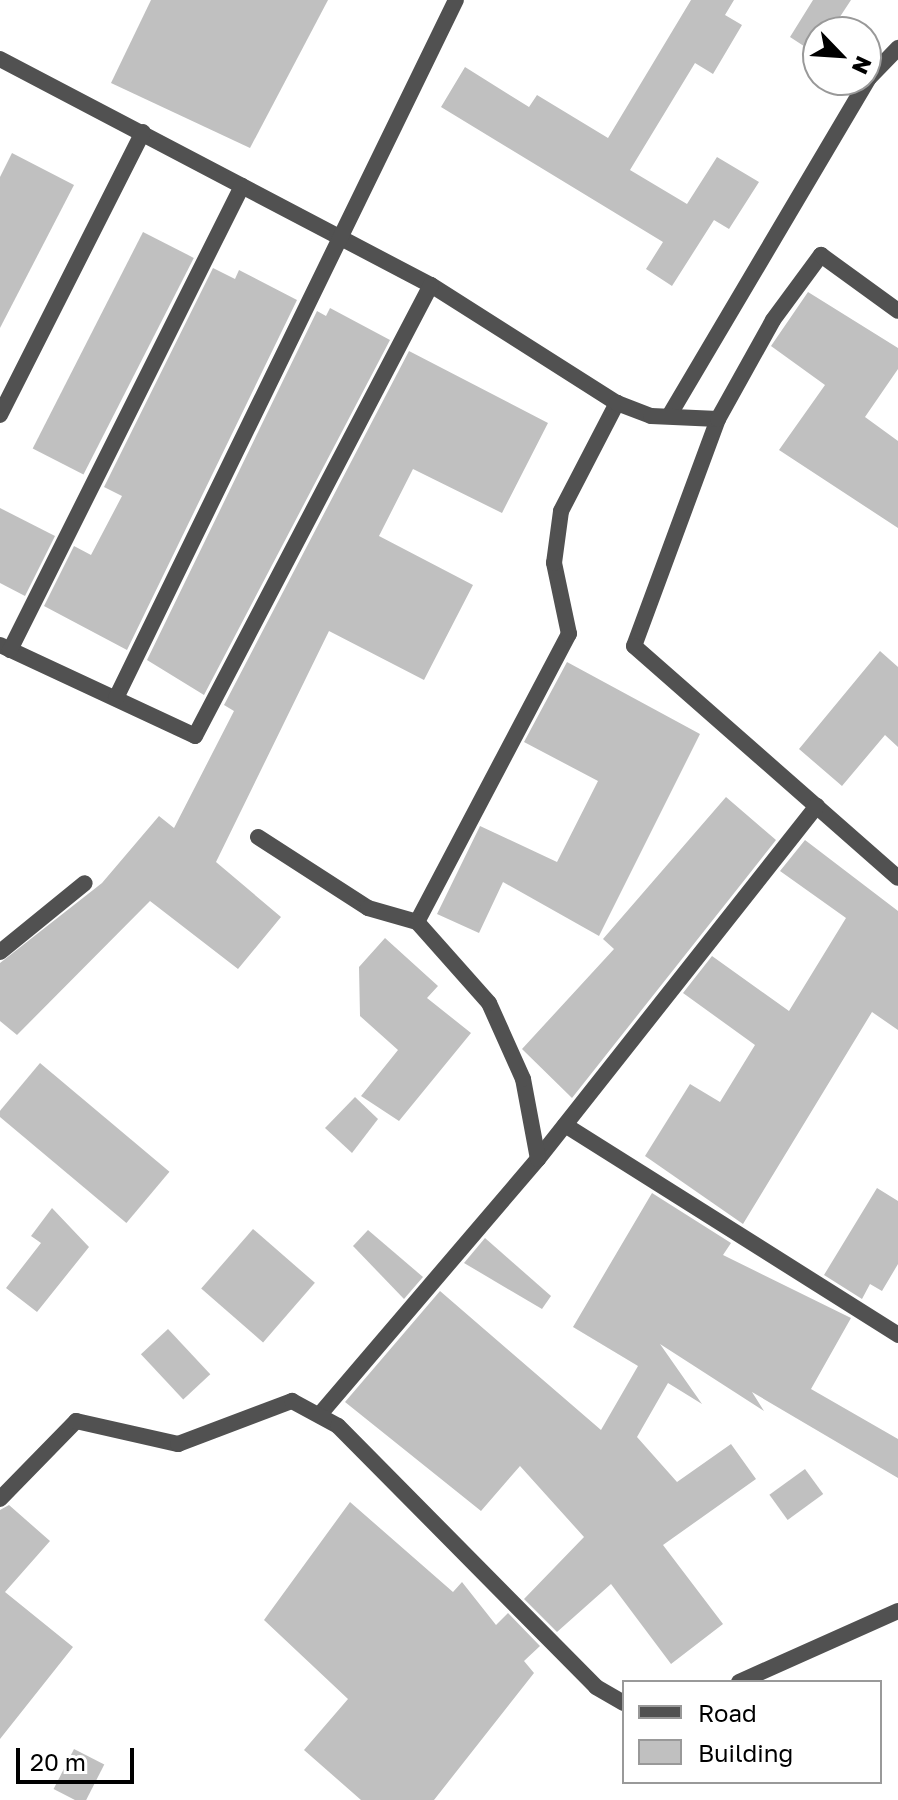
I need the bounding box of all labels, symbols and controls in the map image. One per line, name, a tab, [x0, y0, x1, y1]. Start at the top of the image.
north arrow	[802, 16, 882, 96]
text: N	[847, 52, 878, 79]
legend	[622, 1680, 882, 1784]
text: Road	[698, 1698, 757, 1727]
scale bar	[20, 1732, 138, 1782]
text: Building	[698, 1738, 793, 1767]
text: 20 m	[30, 1747, 86, 1776]

